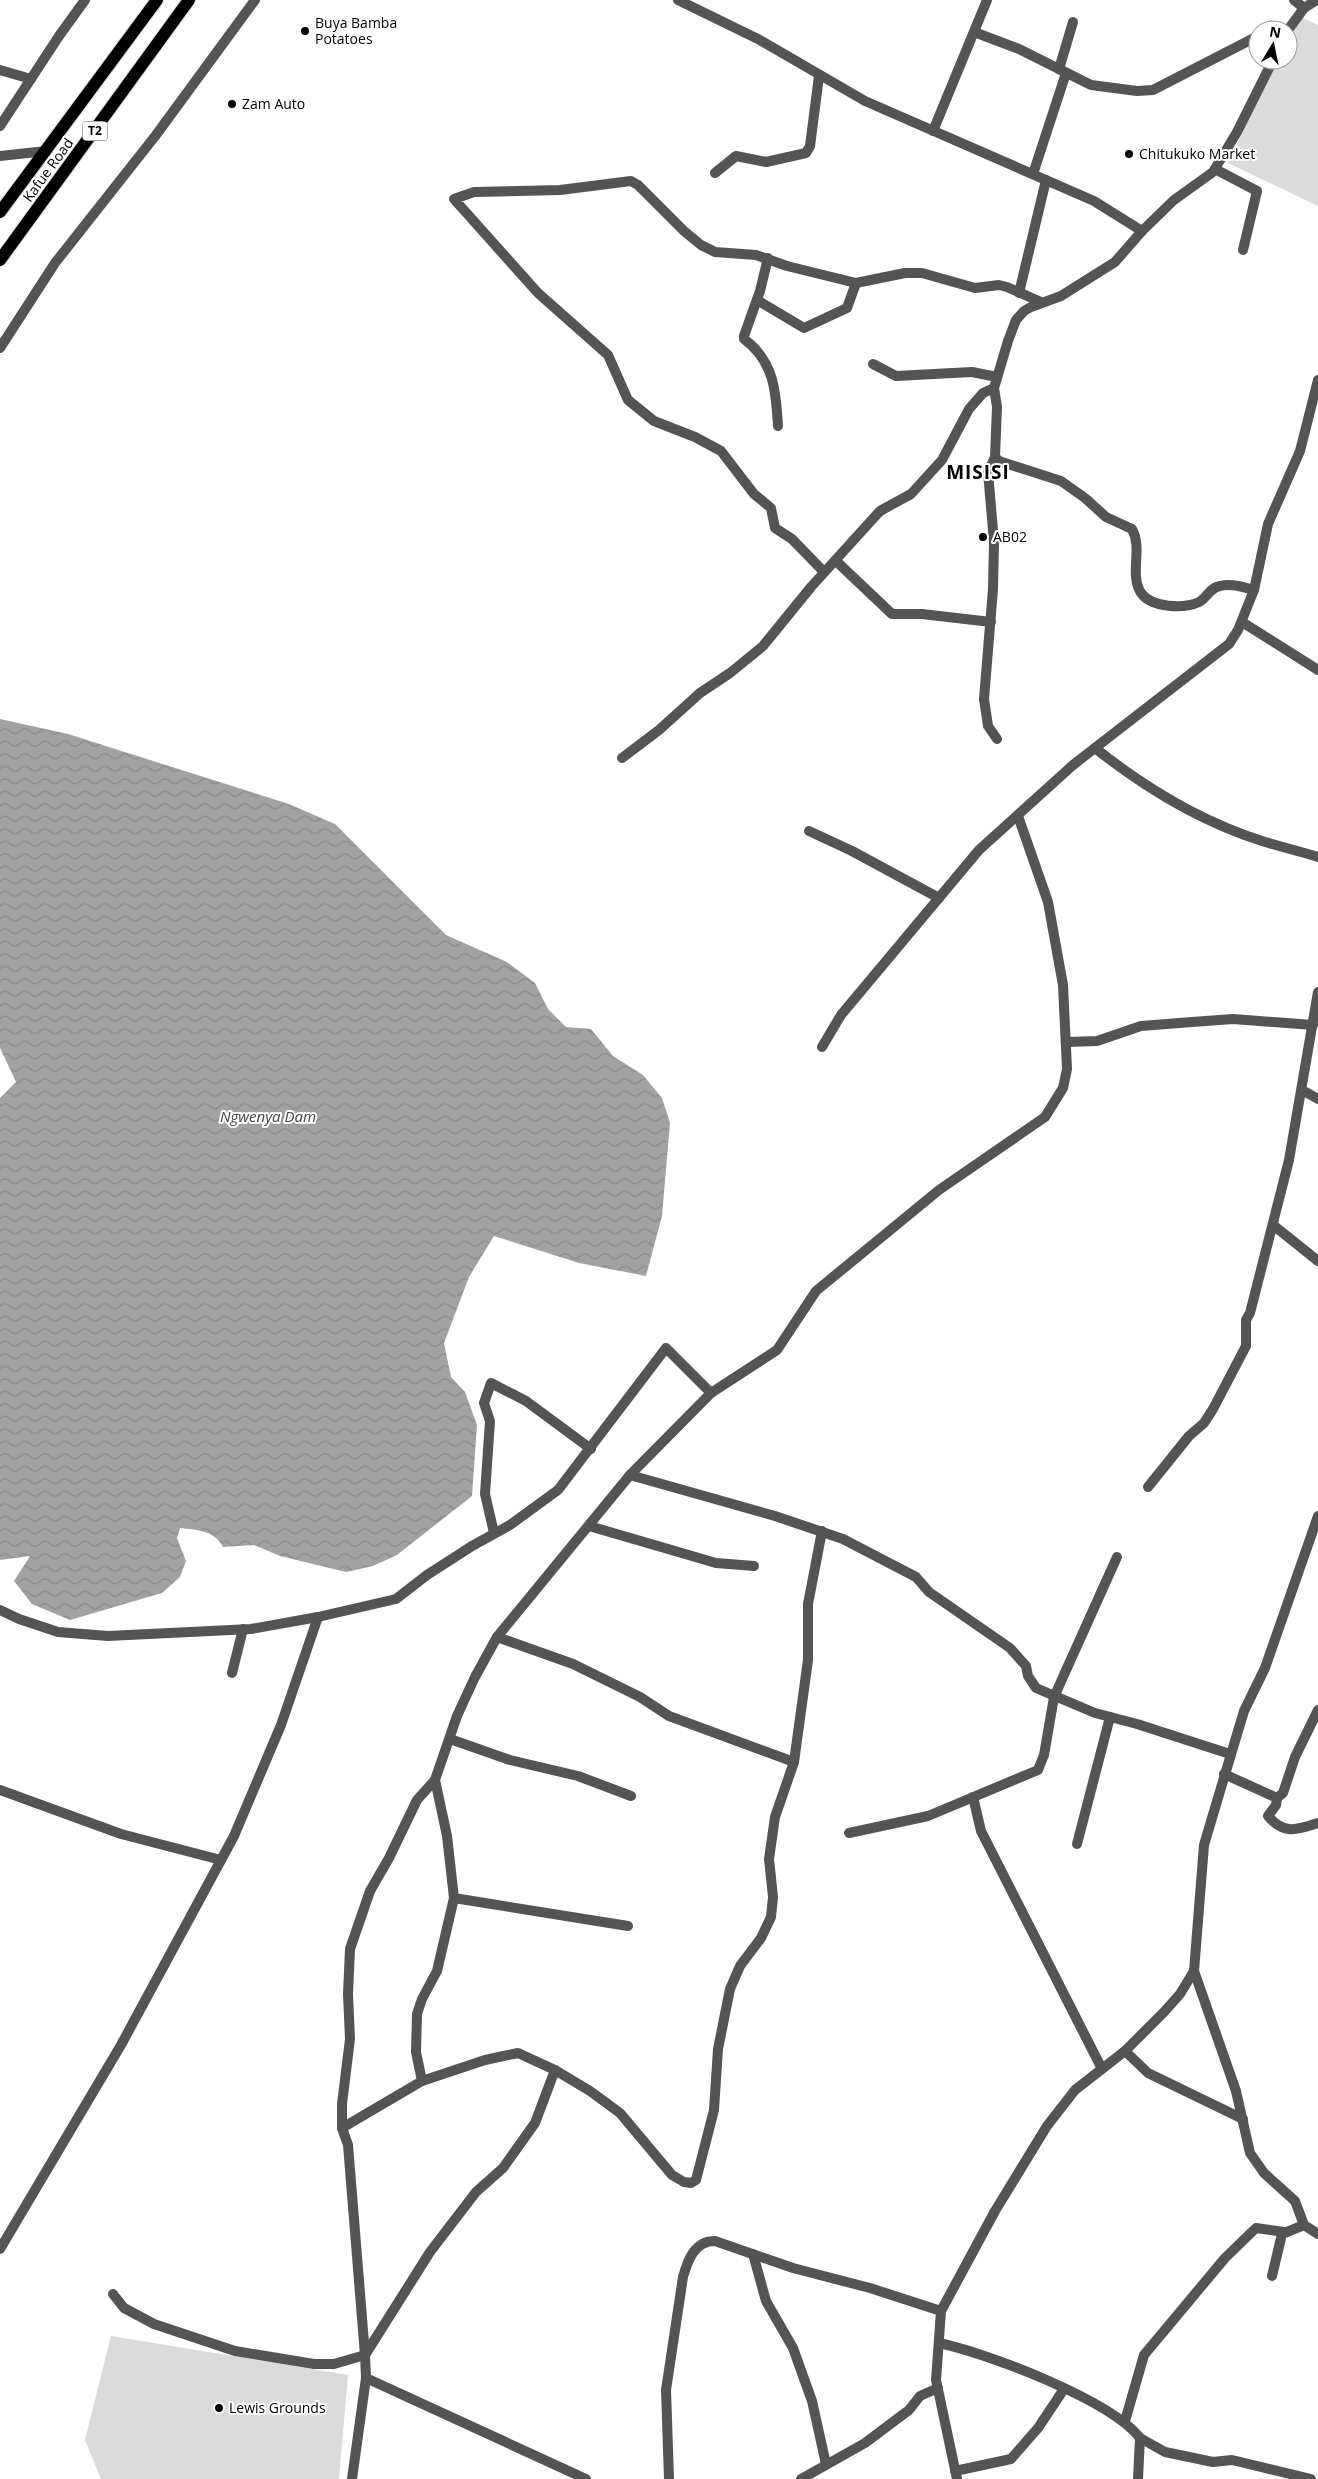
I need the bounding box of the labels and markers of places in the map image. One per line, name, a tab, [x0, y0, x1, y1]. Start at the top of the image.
place label: Buya Bamba Potatoes	[315, 13, 397, 48]
marker: Buya Bamba Potatoes	[299, 25, 311, 37]
place label: Zam Auto	[242, 94, 305, 113]
marker: Zam Auto	[226, 98, 238, 110]
place label: Chitukuko Market	[1139, 144, 1255, 163]
marker: Chitukuko Market	[1123, 148, 1135, 160]
place label: AB02	[993, 527, 1027, 546]
marker: AB02	[977, 531, 989, 543]
place label: Lewis Grounds	[229, 2398, 326, 2417]
marker: Lewis Grounds	[213, 2402, 225, 2414]

